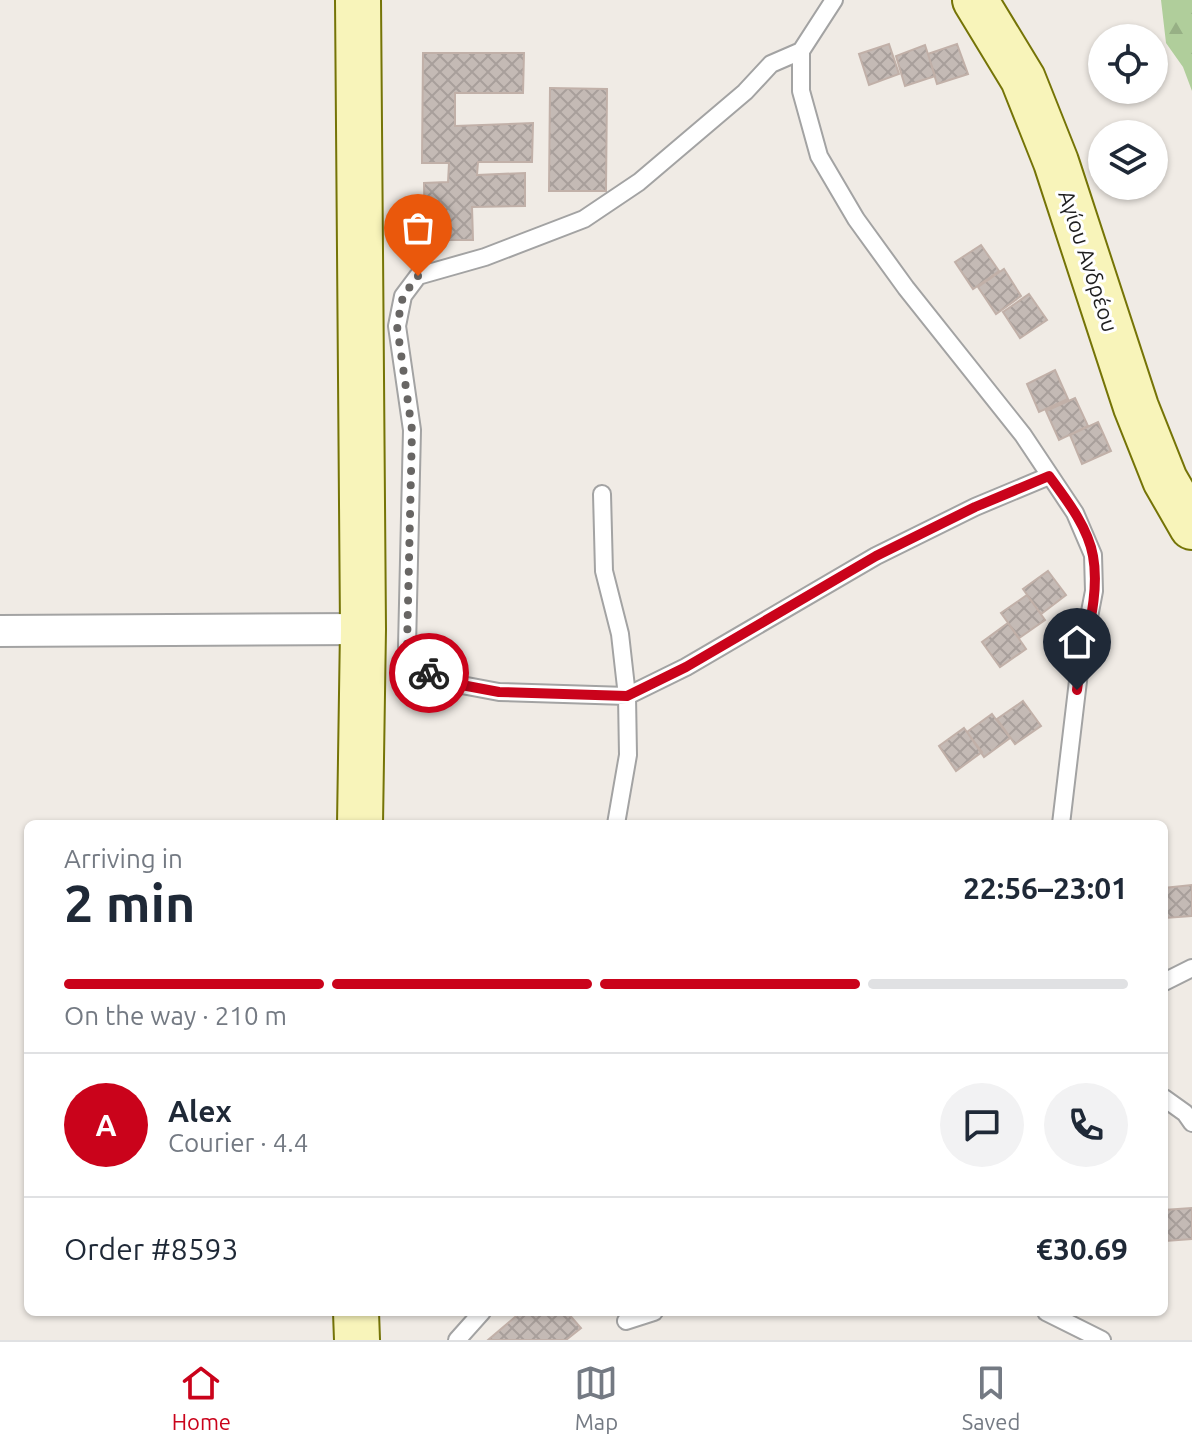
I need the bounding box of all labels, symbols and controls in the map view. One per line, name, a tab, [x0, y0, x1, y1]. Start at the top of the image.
map controls	[1088, 24, 1168, 200]
button: locate	[1088, 24, 1168, 104]
button: layers	[1088, 120, 1168, 200]
street label: Αγίου Ανδρέου	[1054, 187, 1124, 335]
pin	[384, 194, 452, 276]
icon: bag	[396, 206, 440, 250]
pin	[1043, 608, 1111, 690]
icon: home	[1055, 620, 1099, 664]
courier	[389, 633, 469, 713]
icon: bike	[407, 651, 451, 695]
text: Arriving in	[64, 844, 183, 873]
text: 22:56–23:01	[963, 871, 1128, 905]
text: 2 min	[64, 874, 195, 932]
text: On the way · 210 m	[64, 1001, 287, 1030]
button: chat	[940, 1083, 1024, 1167]
button: phone	[1044, 1083, 1128, 1167]
text: Alex	[168, 1094, 232, 1128]
text: A	[95, 1108, 117, 1142]
text: Courier · 4.4	[168, 1128, 308, 1157]
text: Order #8593	[64, 1232, 238, 1266]
text: €30.69	[1036, 1232, 1128, 1266]
tab: Home	[172, 1361, 231, 1434]
tab: Map	[574, 1361, 618, 1434]
tab: Saved	[962, 1361, 1020, 1434]

